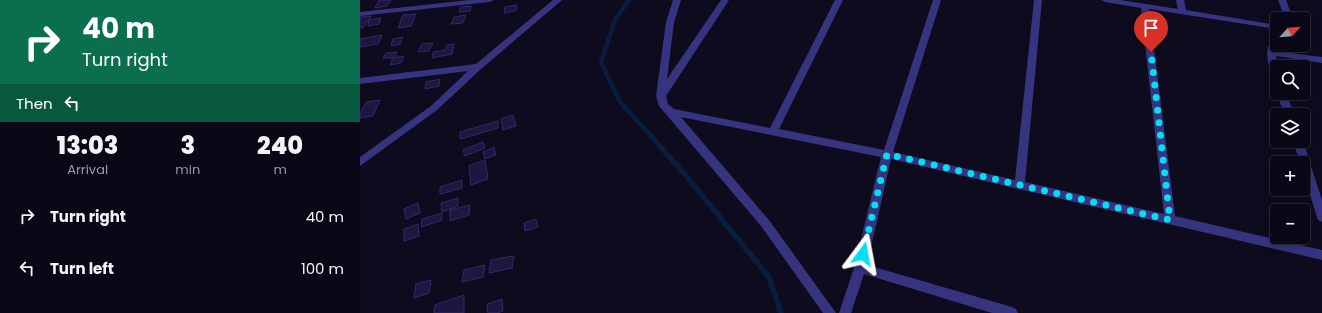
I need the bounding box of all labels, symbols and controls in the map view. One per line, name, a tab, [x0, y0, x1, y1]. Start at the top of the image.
text: 40 m	[82, 9, 155, 48]
pin	[1134, 11, 1168, 52]
north arrow	[1270, 12, 1310, 52]
map controls	[1270, 12, 1310, 244]
icon: right	[16, 16, 68, 68]
icon: arrive	[1140, 17, 1162, 39]
text: Turn right	[82, 47, 168, 72]
button: search	[1270, 60, 1310, 100]
icon: left	[61, 92, 83, 114]
text: Then	[16, 93, 53, 114]
button: layers	[1270, 108, 1310, 148]
text: 13:03	[57, 129, 118, 162]
text: 3	[180, 129, 195, 162]
text: 240	[257, 129, 303, 162]
button: +	[1270, 156, 1310, 196]
text: Arrival	[67, 160, 108, 179]
text: min	[175, 160, 200, 179]
text: m	[273, 160, 287, 179]
button: −	[1270, 204, 1310, 244]
icon: right	[16, 205, 38, 227]
text: Turn right	[50, 206, 126, 227]
text: 40 m	[306, 206, 344, 227]
position arrow	[842, 233, 884, 275]
icon: left	[16, 257, 38, 279]
text: Turn left	[50, 258, 114, 279]
text: 100 m	[301, 258, 344, 279]

